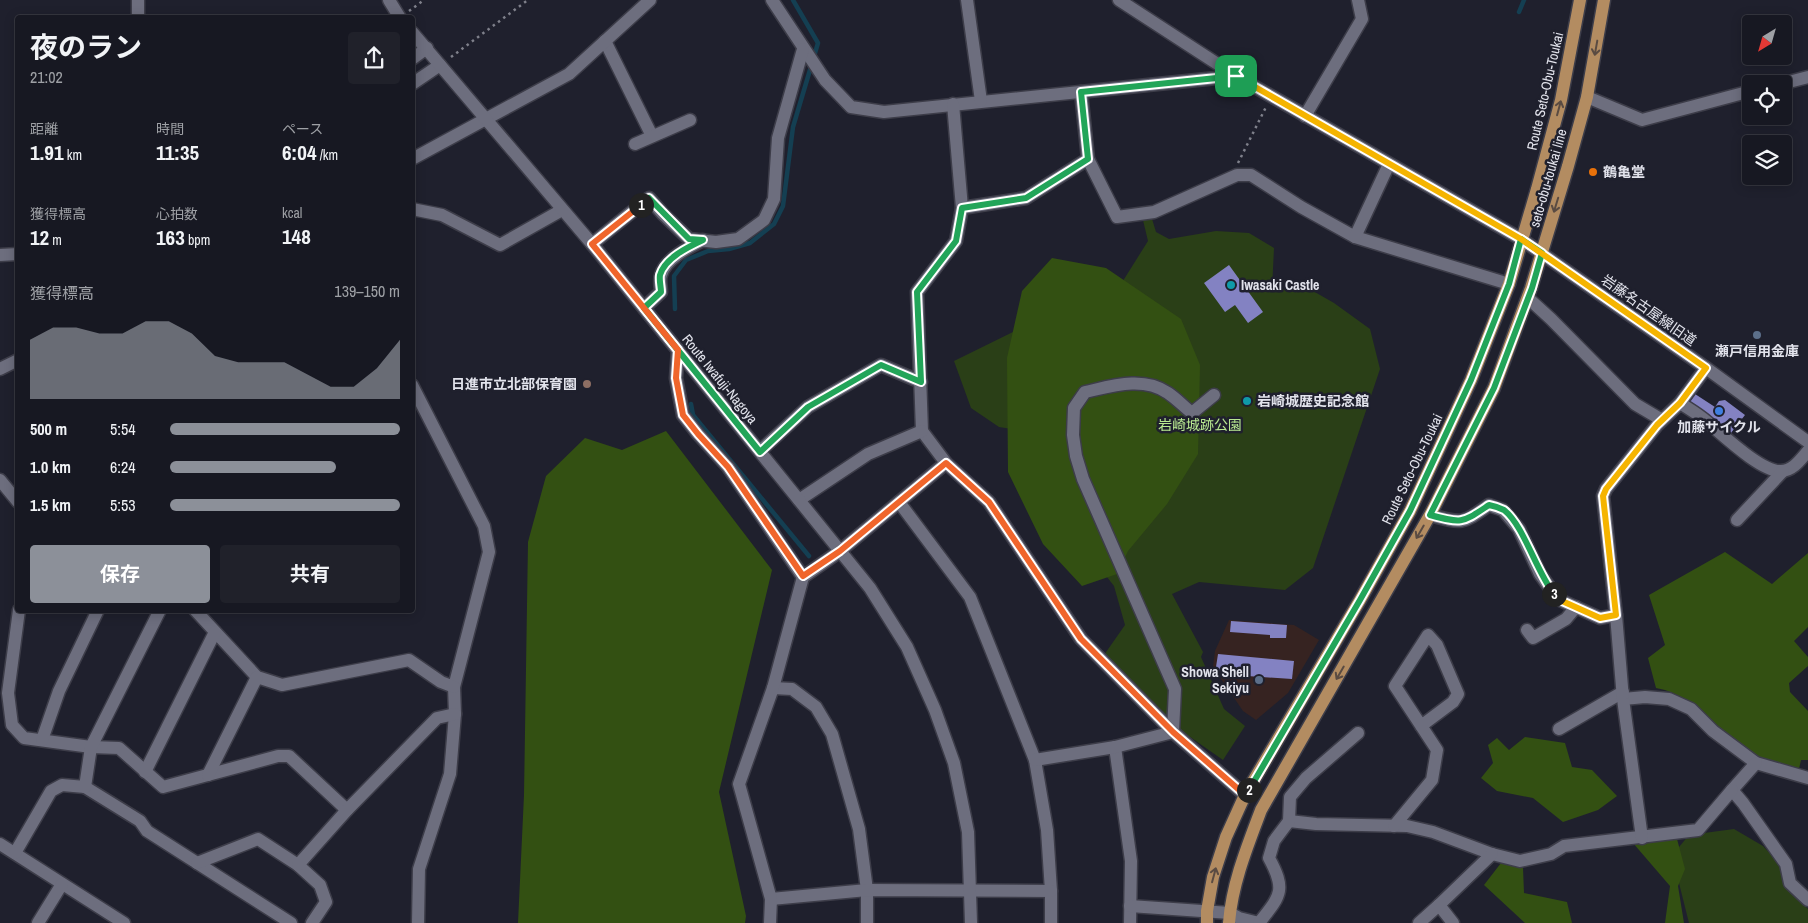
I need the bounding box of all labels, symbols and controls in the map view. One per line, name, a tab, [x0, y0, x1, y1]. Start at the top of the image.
north arrow	[1742, 15, 1792, 65]
map controls	[1742, 15, 1792, 185]
text: 夜のラン	[30, 28, 142, 66]
street label: Route Seto-Obu-Toukai	[1523, 30, 1567, 152]
button: share	[348, 32, 400, 84]
one-way arrow	[1590, 40, 1600, 56]
pin	[1215, 55, 1257, 97]
icon: arrive	[1222, 62, 1250, 90]
text: 21:02	[30, 66, 63, 88]
button: locate	[1742, 75, 1792, 125]
one-way arrow	[1555, 100, 1564, 116]
text: 距離	[30, 120, 58, 138]
text: 時間	[156, 120, 184, 138]
text: ペース	[282, 120, 323, 138]
street label: seto-obu-toukai line	[1525, 127, 1571, 229]
button: layers	[1742, 135, 1792, 185]
text: 1.91	[30, 138, 64, 167]
text: 11:35	[156, 138, 199, 167]
text: 6:04	[282, 138, 316, 167]
text: km	[64, 146, 82, 164]
text: /km	[316, 146, 338, 164]
place label: 鶴亀堂	[1603, 163, 1645, 181]
marker: 鶴亀堂	[1587, 166, 1599, 178]
pin: 1	[628, 192, 654, 218]
text: 1	[638, 196, 645, 214]
one-way arrow	[1551, 197, 1561, 213]
text: kcal	[282, 204, 302, 222]
text: 獲得標高	[30, 205, 86, 223]
text: 心拍数	[156, 205, 198, 223]
text: 148	[282, 222, 311, 251]
text: 12	[30, 223, 49, 252]
text: 163	[156, 223, 185, 252]
text: m	[49, 231, 62, 249]
text: bpm	[185, 231, 210, 249]
street label: 岩藤名古屋線旧道	[1598, 271, 1700, 349]
place label: Iwasaki Castle	[1241, 276, 1320, 294]
marker: Iwasaki Castle	[1225, 279, 1237, 291]
text: 139–150 m	[334, 280, 400, 302]
text: 獲得標高	[30, 282, 94, 304]
marker: 瀬戸信用金庫	[1751, 329, 1763, 341]
street label: Route Iwafuji-Nagoya	[678, 330, 762, 428]
place label: 瀬戸信用金庫	[1715, 342, 1799, 360]
place label: 日進市立北部保育園	[451, 375, 577, 393]
marker: 日進市立北部保育園	[581, 378, 593, 390]
place label: 岩崎城歴史記念館	[1257, 392, 1369, 410]
marker: 岩崎城歴史記念館	[1241, 395, 1253, 407]
marker: 加藤サイクル	[1713, 405, 1725, 417]
street label: Route Seto-Obu-Toukai	[1377, 411, 1447, 527]
park label: 岩崎城跡公園	[1158, 416, 1242, 434]
text: 500 m	[30, 418, 67, 440]
text: 5:54	[110, 418, 136, 440]
place label: 加藤サイクル	[1677, 418, 1761, 436]
text: 1.0 km	[30, 456, 71, 478]
text: 6:24	[110, 456, 136, 478]
text: 1.5 km	[30, 494, 71, 516]
text: 5:53	[110, 494, 136, 516]
one-way arrow	[1415, 525, 1425, 539]
button: 保存	[30, 545, 210, 603]
button: 共有	[220, 545, 400, 603]
pin: 3	[1542, 582, 1566, 606]
text: 3	[1551, 585, 1558, 603]
place label: Showa Shell Sekiyu	[1181, 663, 1249, 697]
one-way arrow	[1334, 666, 1344, 680]
marker: Showa Shell Sekiyu	[1253, 674, 1265, 686]
pin: 2	[1236, 778, 1262, 802]
text: 2	[1246, 781, 1253, 799]
one-way arrow	[1210, 867, 1219, 883]

